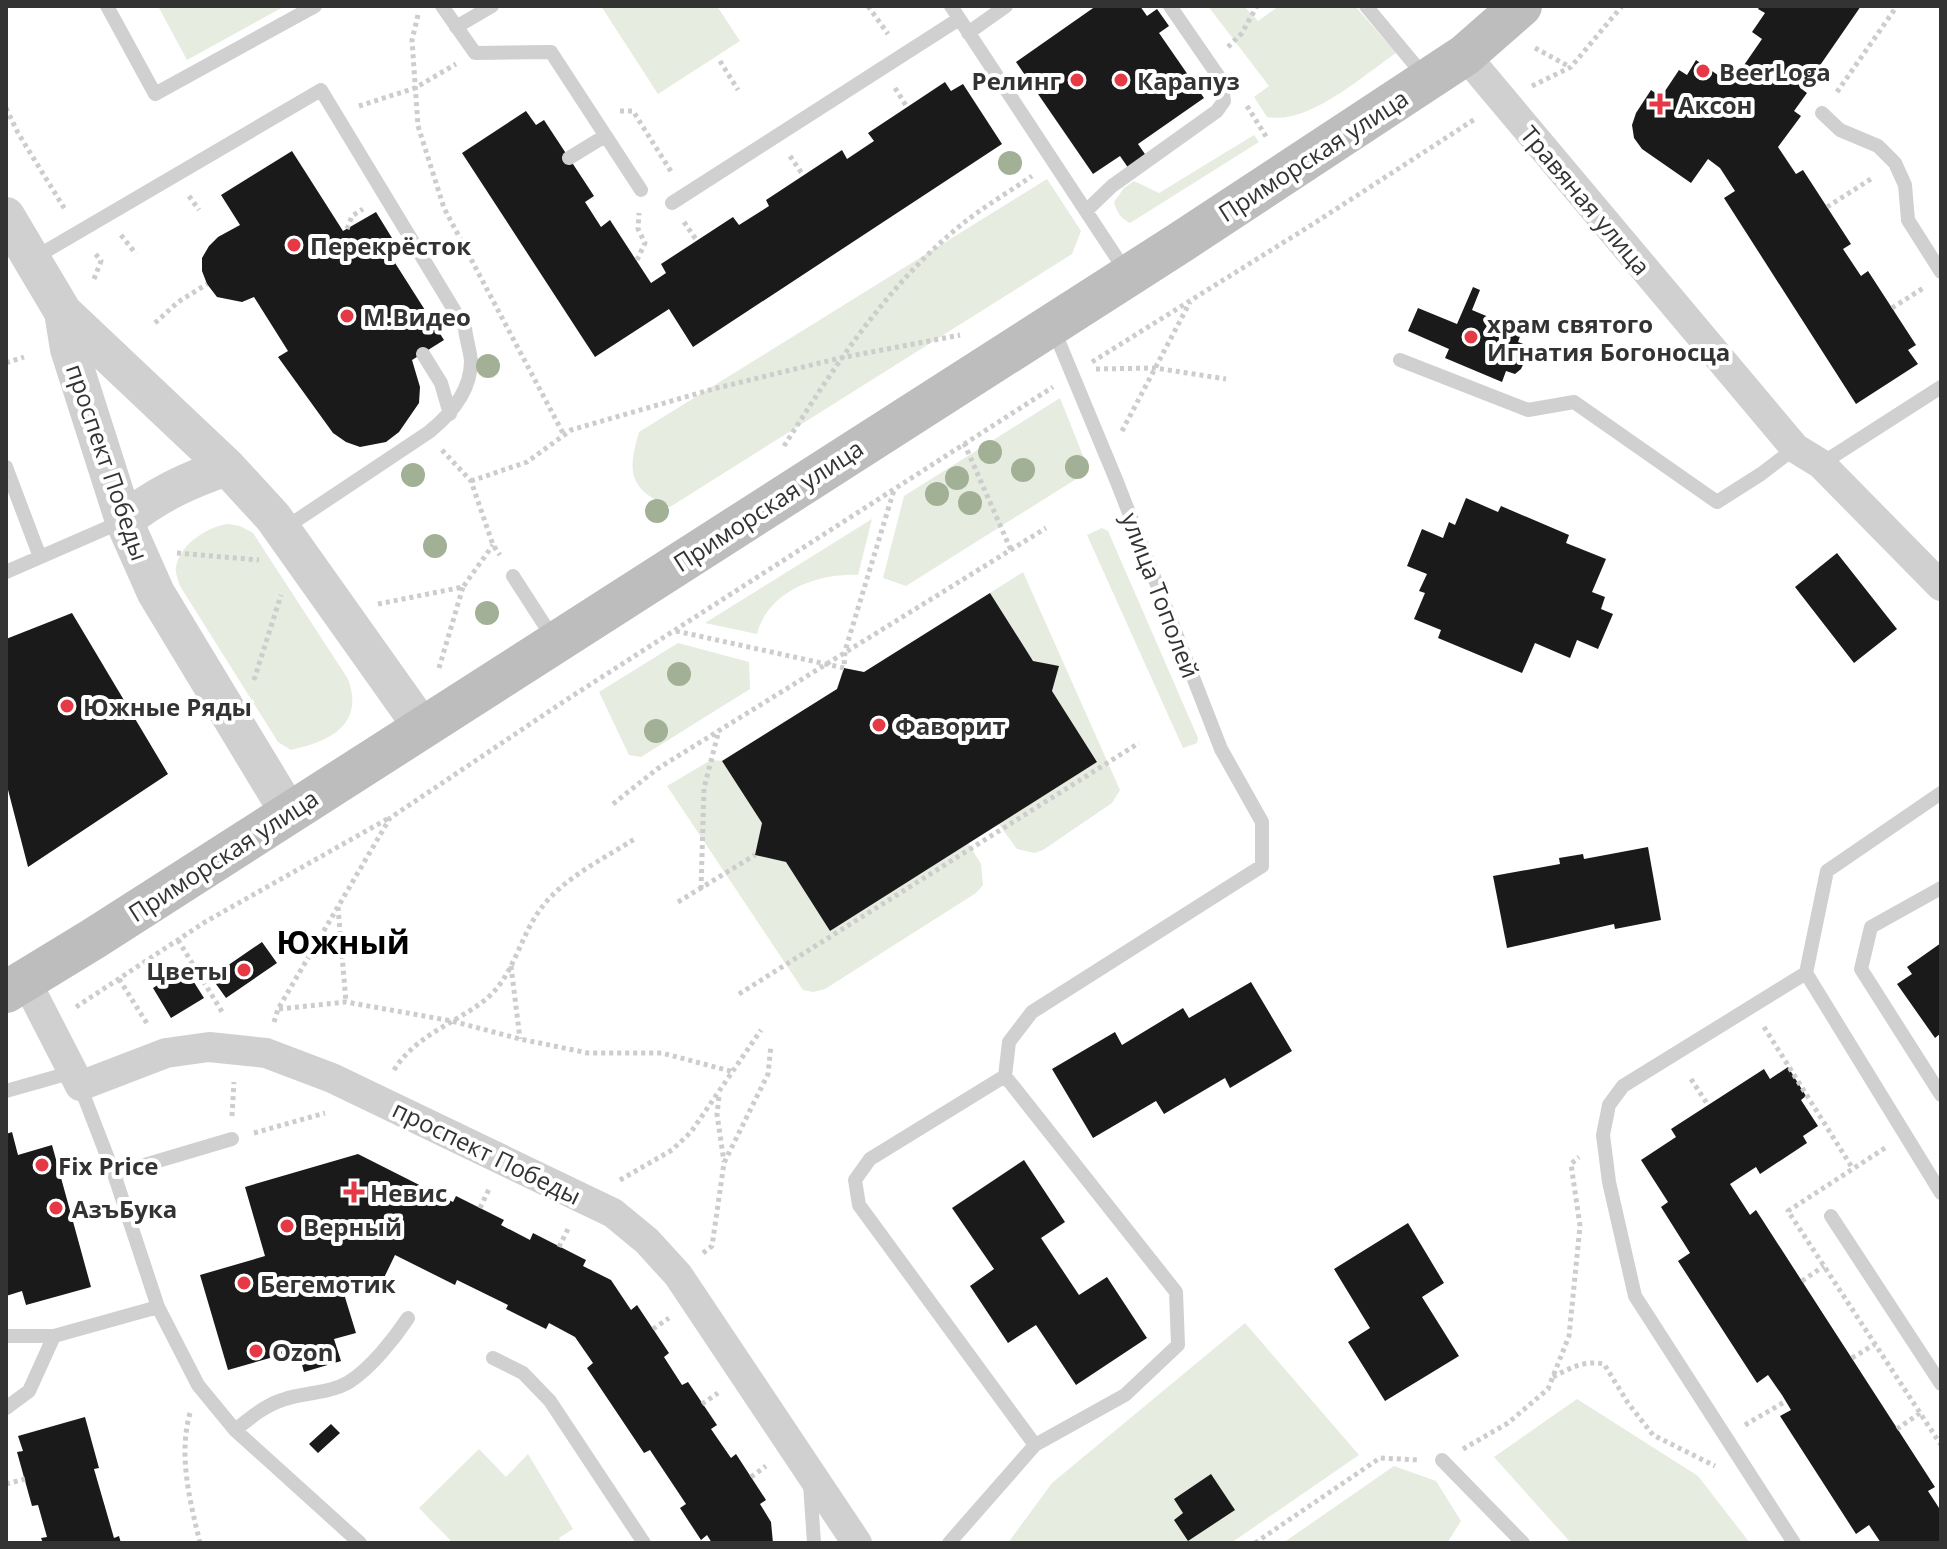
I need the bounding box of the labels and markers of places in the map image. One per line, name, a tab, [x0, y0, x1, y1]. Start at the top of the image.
place label: BeerLoga	[1719, 55, 1831, 88]
marker: BeerLoga	[1694, 62, 1712, 80]
place label: Релинг	[972, 64, 1061, 97]
place label: Карапуз	[1137, 64, 1240, 97]
marker: Релинг	[1068, 71, 1086, 89]
marker: Карапуз	[1112, 71, 1130, 89]
place label: Аксон	[1678, 88, 1753, 121]
marker: Аксон	[1649, 93, 1671, 115]
place label: Перекрёсток	[310, 229, 471, 262]
marker: Перекрёсток	[285, 236, 303, 254]
place label: М.Видео	[363, 300, 471, 333]
marker: М.Видео	[338, 307, 356, 325]
place label: храм святого Игнатия Богоносца	[1487, 307, 1730, 368]
marker: храм святого Игнатия Богоносца	[1462, 328, 1480, 346]
place label: Южные Ряды	[83, 690, 252, 723]
marker: Южные Ряды	[58, 697, 76, 715]
place label: Фаворит	[895, 709, 1006, 742]
marker: Фаворит	[870, 716, 888, 734]
place label: Цветы	[146, 954, 228, 987]
marker: Цветы	[235, 961, 253, 979]
place label: Fix Price	[58, 1149, 158, 1182]
marker: Fix Price	[33, 1156, 51, 1174]
place label: Невис	[370, 1176, 447, 1209]
marker: Невис	[345, 1183, 363, 1201]
place label: АзъБука	[72, 1192, 177, 1225]
marker: АзъБука	[47, 1199, 65, 1217]
place label: Верный	[303, 1210, 402, 1243]
marker: Верный	[278, 1217, 296, 1235]
place label: Бегемотик	[260, 1267, 396, 1300]
marker: Бегемотик	[235, 1274, 253, 1292]
place label: Ozon	[272, 1335, 333, 1368]
marker: Ozon	[247, 1342, 265, 1360]

